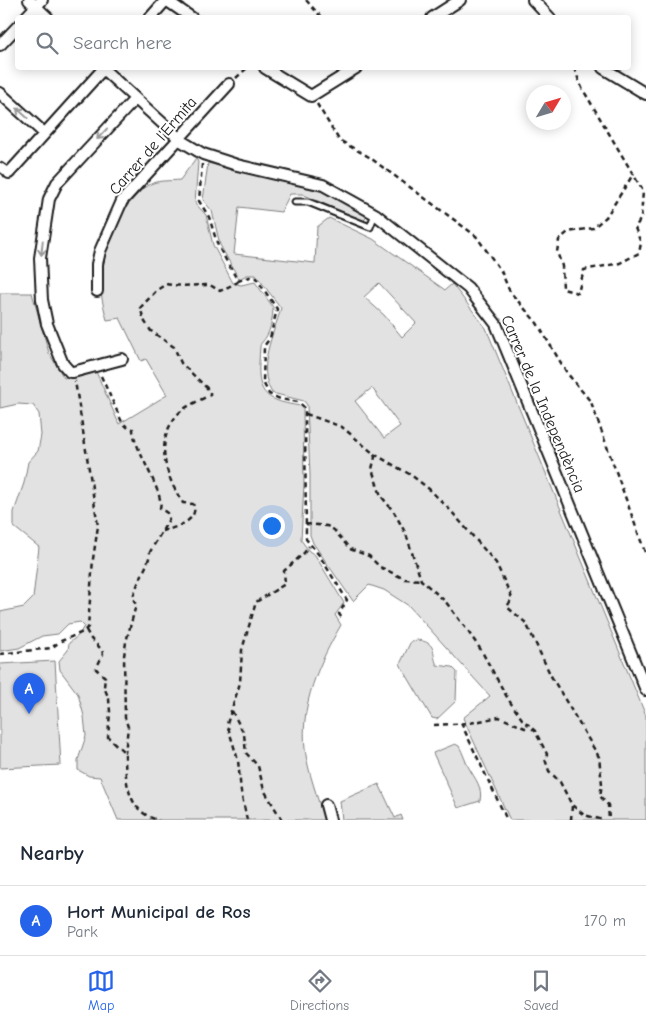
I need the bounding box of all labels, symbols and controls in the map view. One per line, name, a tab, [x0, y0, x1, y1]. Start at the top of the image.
search box	[15, 15, 631, 70]
icon: search	[33, 29, 61, 57]
text: Search here	[73, 32, 172, 54]
north arrow	[526, 85, 571, 130]
street label: Carrer de l'Ermita	[106, 93, 200, 199]
one-way arrow	[16, 107, 29, 119]
one-way arrow	[96, 128, 108, 141]
one-way arrow	[37, 239, 46, 255]
street label: Carrer de la Independència	[497, 313, 589, 495]
your location	[259, 513, 285, 539]
pin: A	[13, 673, 45, 714]
text: Nearby	[20, 841, 84, 865]
text: Hort Municipal de Ros	[67, 901, 250, 923]
text: A	[32, 912, 40, 930]
text: 170 m	[584, 912, 626, 930]
text: Park	[67, 923, 98, 941]
tab: Map	[87, 967, 115, 1014]
tab: Directions	[290, 967, 349, 1014]
tab: Saved	[524, 967, 559, 1014]

